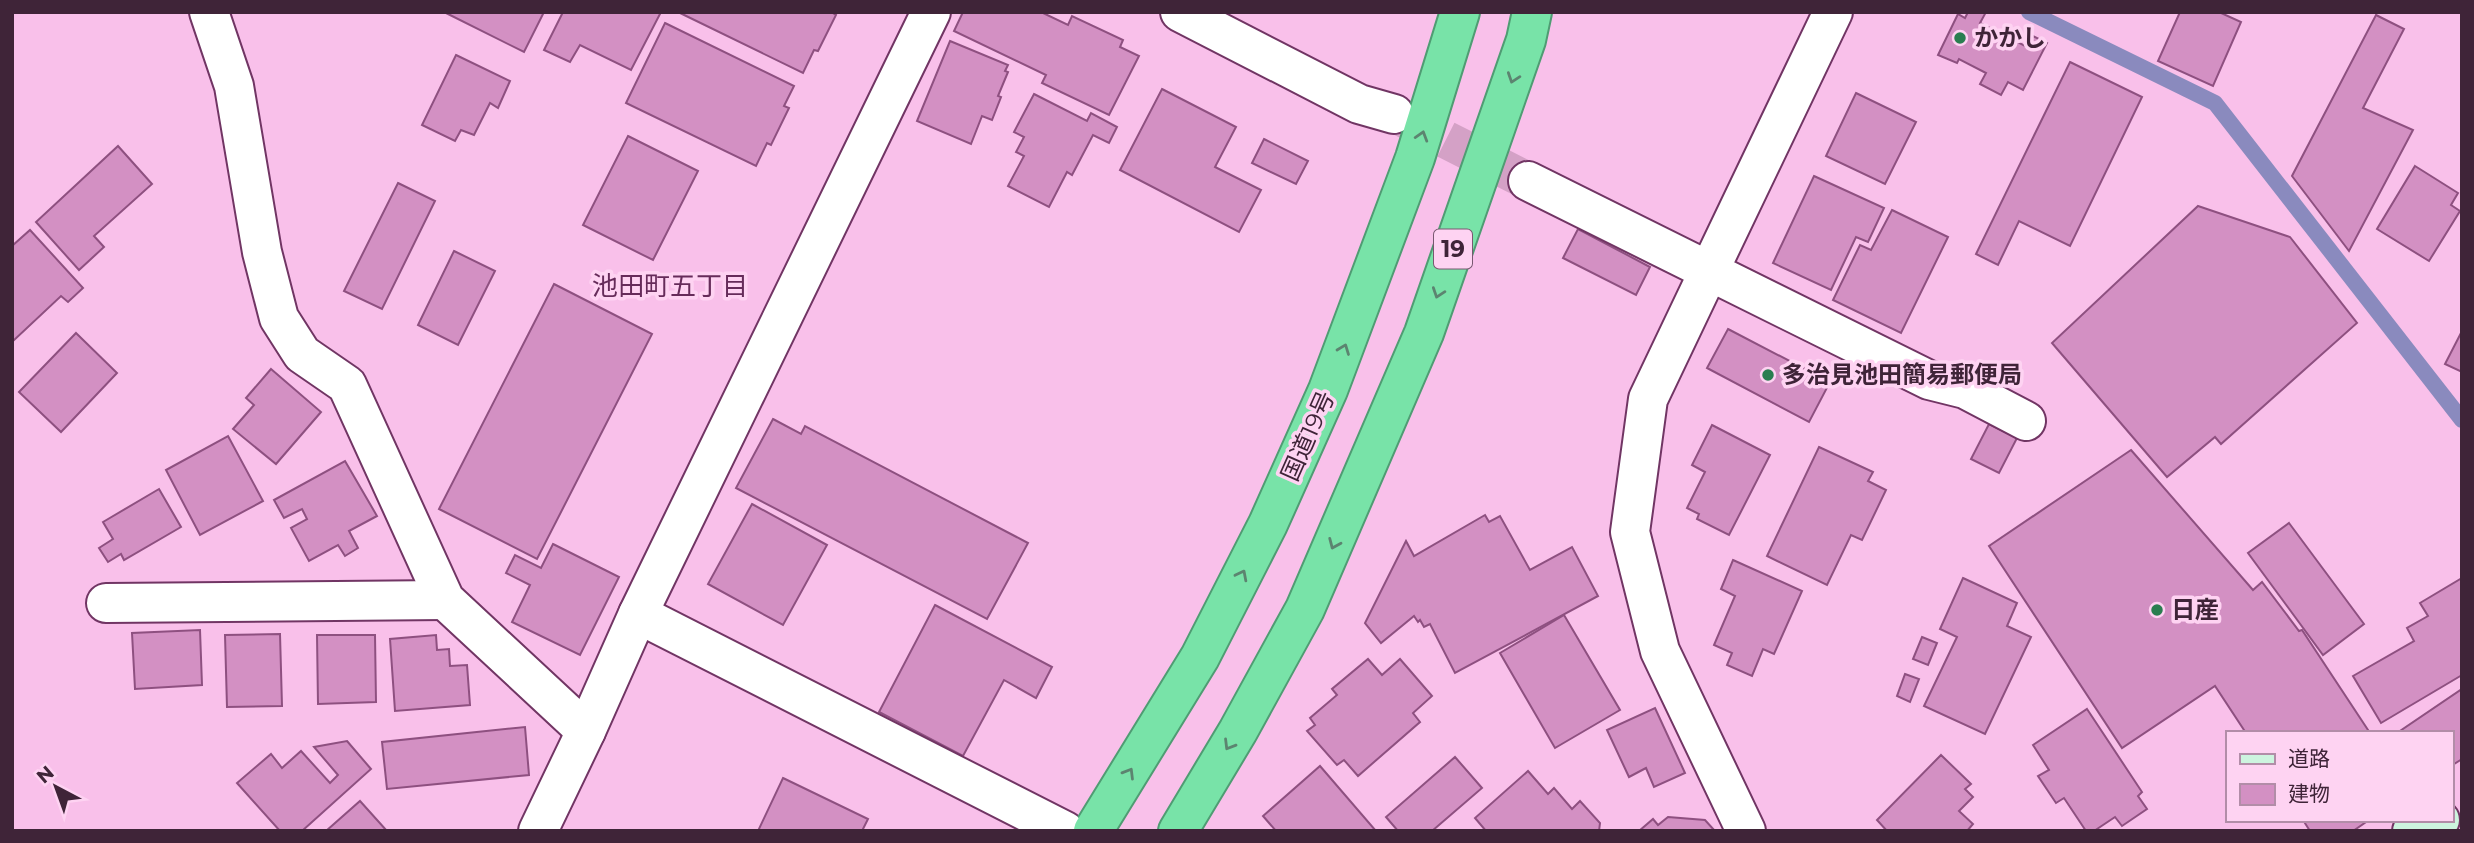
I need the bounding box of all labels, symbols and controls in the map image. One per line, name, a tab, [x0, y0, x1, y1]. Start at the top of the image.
place label: かかし	[1974, 23, 2046, 52]
marker: かかし	[1952, 30, 1968, 46]
one-way arrow	[1507, 71, 1521, 83]
one-way arrow	[1414, 130, 1429, 142]
road number: 19	[1434, 230, 1472, 268]
district label: 池田町五丁目	[592, 270, 748, 302]
one-way arrow	[1432, 286, 1446, 298]
one-way arrow	[1335, 344, 1349, 356]
place label: 多治見池田簡易郵便局	[1782, 360, 2022, 389]
marker: 多治見池田簡易郵便局	[1760, 367, 1776, 383]
street label: 国道19号	[1275, 386, 1340, 485]
one-way arrow	[1328, 537, 1342, 549]
one-way arrow	[1233, 570, 1247, 582]
place label: 日産	[2171, 595, 2219, 624]
marker: 日産	[2149, 602, 2165, 618]
legend	[2226, 731, 2453, 822]
one-way arrow	[1224, 738, 1237, 751]
text: 道路	[2288, 746, 2330, 771]
north arrow	[21, 752, 91, 822]
text: N	[32, 761, 59, 788]
one-way arrow	[1120, 767, 1133, 780]
text: 建物	[2288, 781, 2330, 806]

